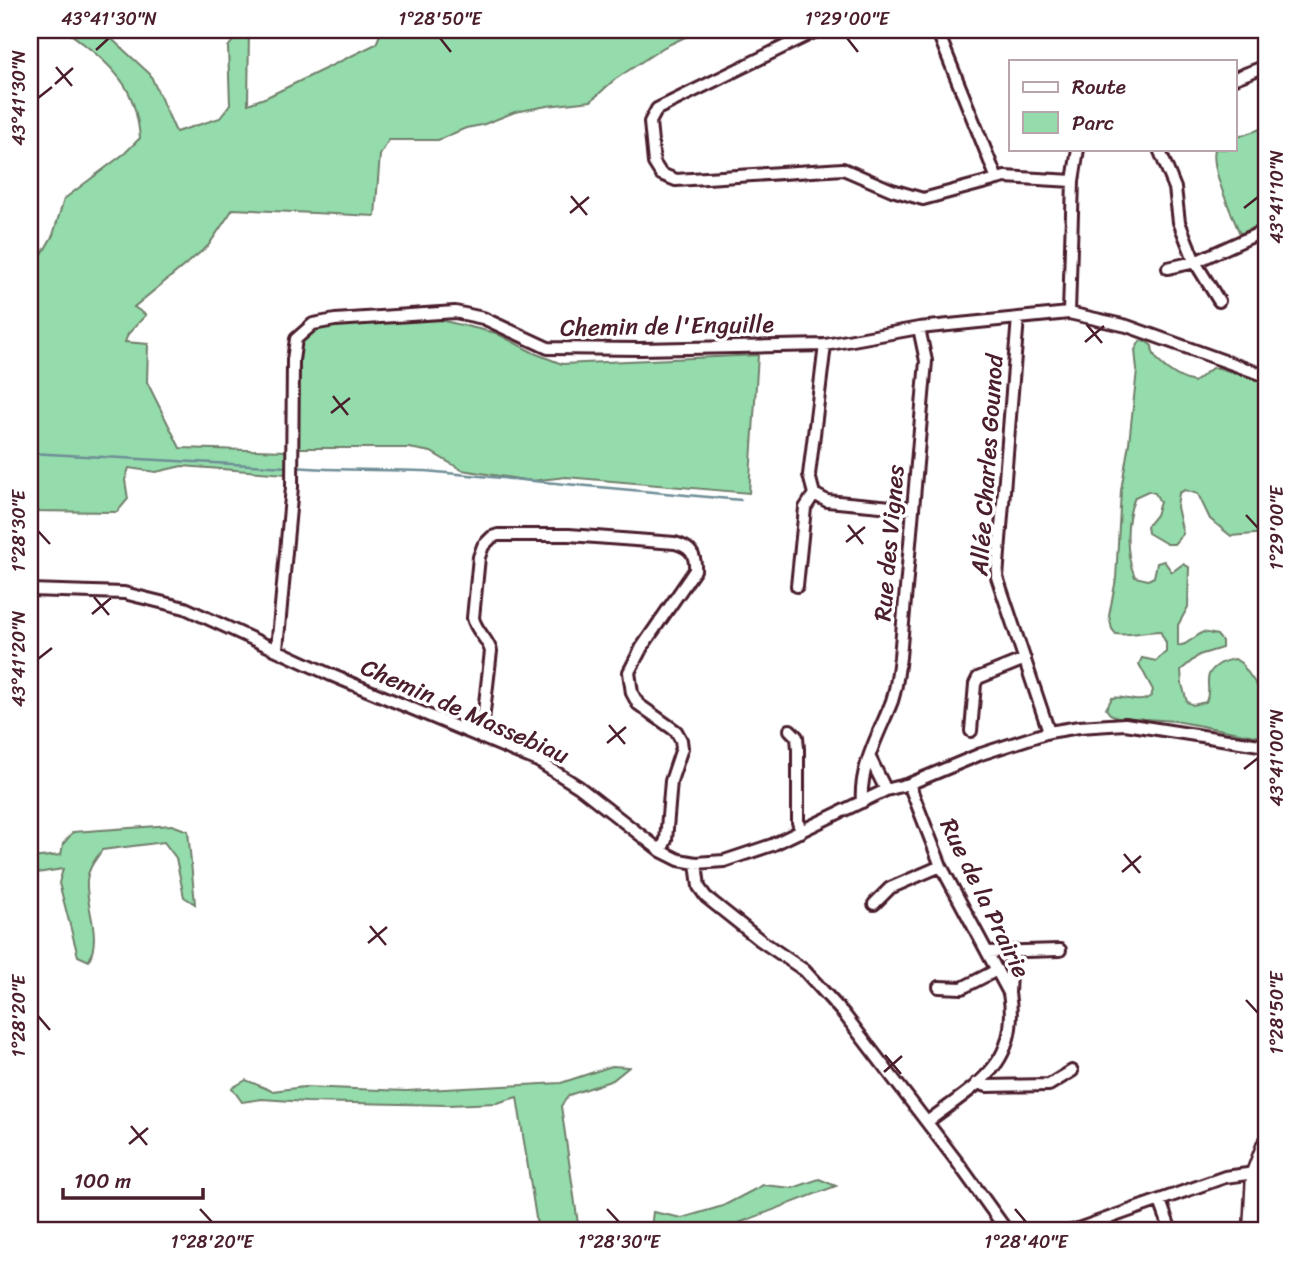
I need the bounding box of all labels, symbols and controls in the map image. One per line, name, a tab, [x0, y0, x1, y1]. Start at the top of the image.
text: 43°41'30"N	[61, 3, 157, 35]
text: 1°28'50"E	[398, 3, 483, 35]
text: 1°29'00"E	[805, 3, 890, 35]
text: 43°41'30"N	[3, 50, 35, 146]
legend	[1009, 60, 1236, 150]
text: Route	[1072, 68, 1126, 106]
text: Parc	[1072, 104, 1114, 142]
text: 43°41'10"N	[1261, 150, 1293, 244]
street label: Chemin de l'Enguille	[560, 303, 775, 349]
street label: Allée Charles Gounod	[958, 352, 1016, 578]
street label: Rue des Vignes	[861, 463, 917, 623]
text: 1°29'00"E	[1261, 485, 1293, 570]
text: 1°28'30"E	[3, 489, 35, 572]
text: 43°41'20"N	[3, 610, 35, 707]
street label: Chemin de Massebiau	[354, 646, 576, 776]
text: 43°41'00"N	[1261, 709, 1293, 807]
street label: Rue de la Prairie	[928, 811, 1042, 985]
text: 1°28'50"E	[1261, 970, 1293, 1055]
text: 1°28'20"E	[3, 974, 35, 1057]
scale bar	[63, 1156, 203, 1200]
text: 100 m	[74, 1162, 131, 1200]
text: 1°28'20"E	[171, 1226, 254, 1258]
text: 1°28'30"E	[578, 1226, 661, 1258]
text: 1°28'40"E	[984, 1226, 1069, 1258]

